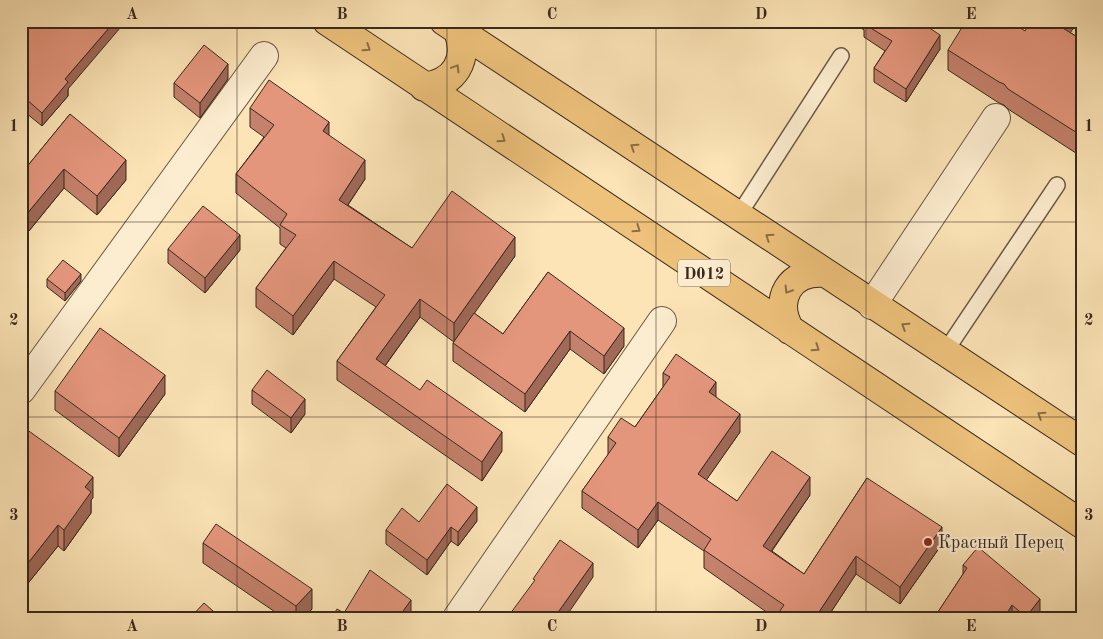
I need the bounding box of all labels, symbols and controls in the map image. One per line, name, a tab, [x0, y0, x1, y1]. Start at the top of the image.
text: A	[126, 7, 138, 23]
text: B	[336, 7, 348, 23]
text: C	[547, 7, 557, 23]
text: D	[755, 7, 767, 23]
text: E	[965, 7, 977, 23]
one-way arrow	[362, 42, 371, 52]
one-way arrow	[450, 64, 460, 73]
text: 1	[9, 119, 19, 135]
text: 1	[1084, 119, 1094, 135]
one-way arrow	[496, 133, 506, 142]
one-way arrow	[630, 144, 639, 153]
one-way arrow	[632, 223, 641, 232]
one-way arrow	[765, 233, 774, 243]
road number: D012	[678, 260, 730, 286]
one-way arrow	[785, 285, 795, 294]
text: 2	[9, 313, 19, 329]
text: 2	[1084, 313, 1094, 329]
one-way arrow	[901, 323, 911, 332]
one-way arrow	[811, 342, 820, 351]
one-way arrow	[1037, 412, 1047, 421]
text: 3	[9, 508, 19, 524]
text: 3	[1084, 508, 1094, 524]
place label: Красный Перец	[938, 534, 1064, 552]
marker: Красный Перец	[922, 536, 934, 548]
text: A	[126, 619, 138, 635]
text: B	[336, 619, 348, 635]
text: C	[547, 619, 557, 635]
text: D	[755, 619, 767, 635]
text: E	[965, 619, 977, 635]

